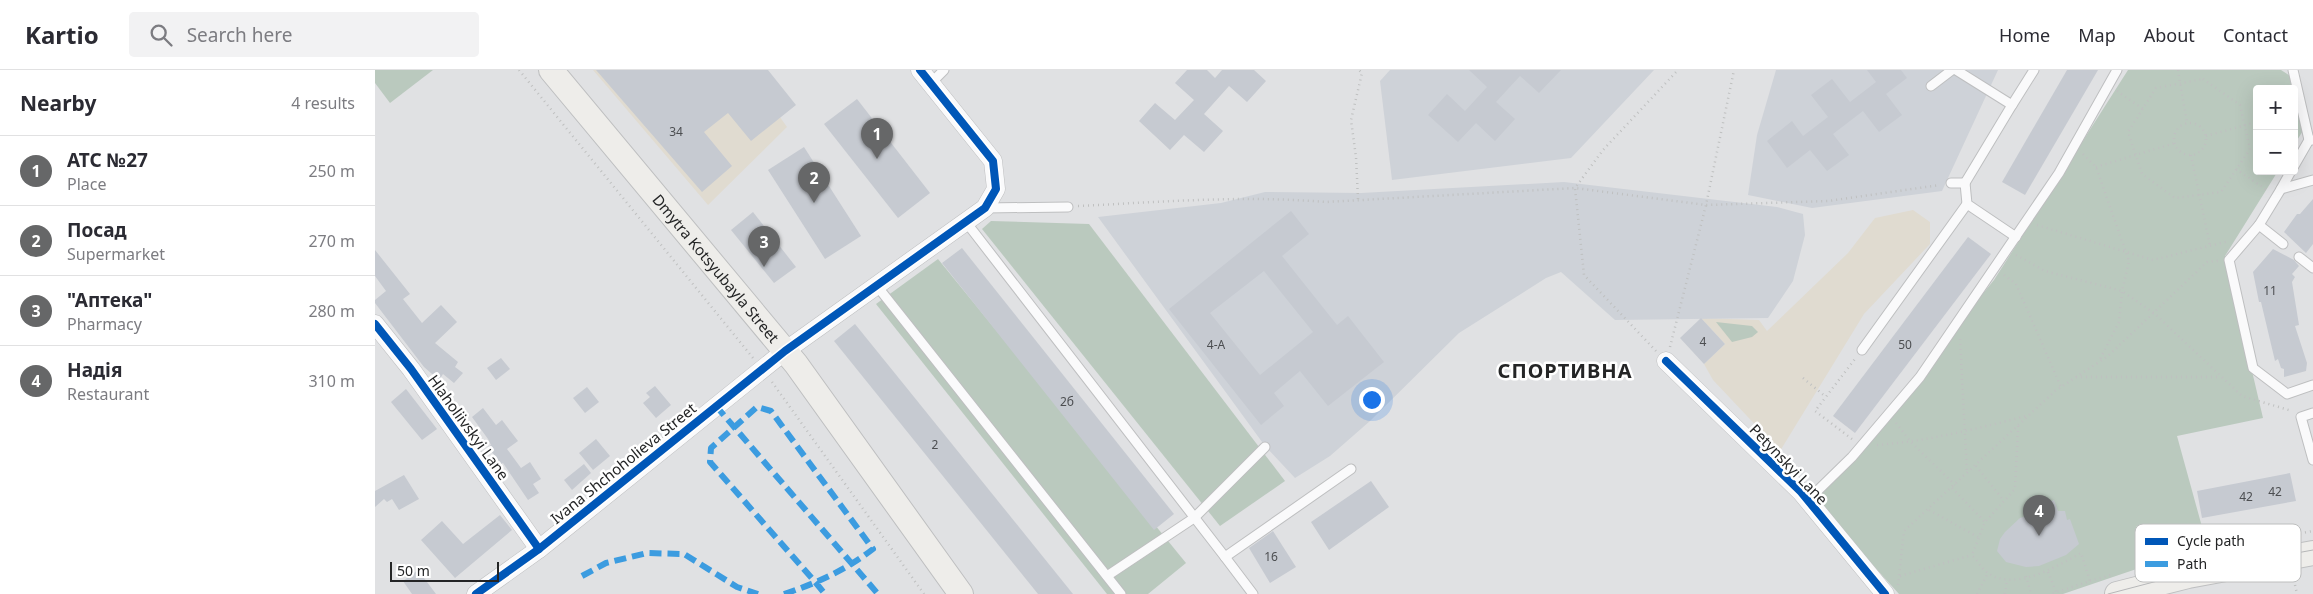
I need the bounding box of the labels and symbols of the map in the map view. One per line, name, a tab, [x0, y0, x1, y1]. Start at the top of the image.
pin: 1	[861, 118, 893, 159]
house number: 34	[669, 123, 683, 140]
pin: 2	[798, 162, 830, 203]
street label: Dmytra Kotsyubayla Street	[648, 190, 784, 347]
pin: 3	[748, 226, 780, 267]
house number: 11	[2263, 282, 2277, 299]
house number: 4	[1700, 333, 1707, 350]
house number: 4-А	[1207, 336, 1226, 353]
house number: 50	[1898, 336, 1912, 353]
district label: СПОРТИВНА	[1498, 357, 1632, 384]
street label: Hlaholiivskyi Lane	[424, 370, 514, 484]
your location	[1359, 387, 1385, 413]
house number: 2б	[1060, 393, 1074, 410]
street label: Ivana Shchoholieva Street	[546, 398, 700, 528]
street label: Petynskyi Lane	[1746, 419, 1832, 509]
house number: 2	[932, 436, 939, 453]
house number: 42	[2268, 483, 2282, 500]
house number: 42	[2239, 488, 2253, 505]
pin: 4	[2023, 495, 2055, 536]
legend	[2135, 524, 2301, 582]
text: Cycle path	[2177, 531, 2245, 550]
house number: 16	[1264, 548, 1278, 565]
text: Path	[2177, 554, 2207, 573]
scale bar	[390, 559, 499, 582]

